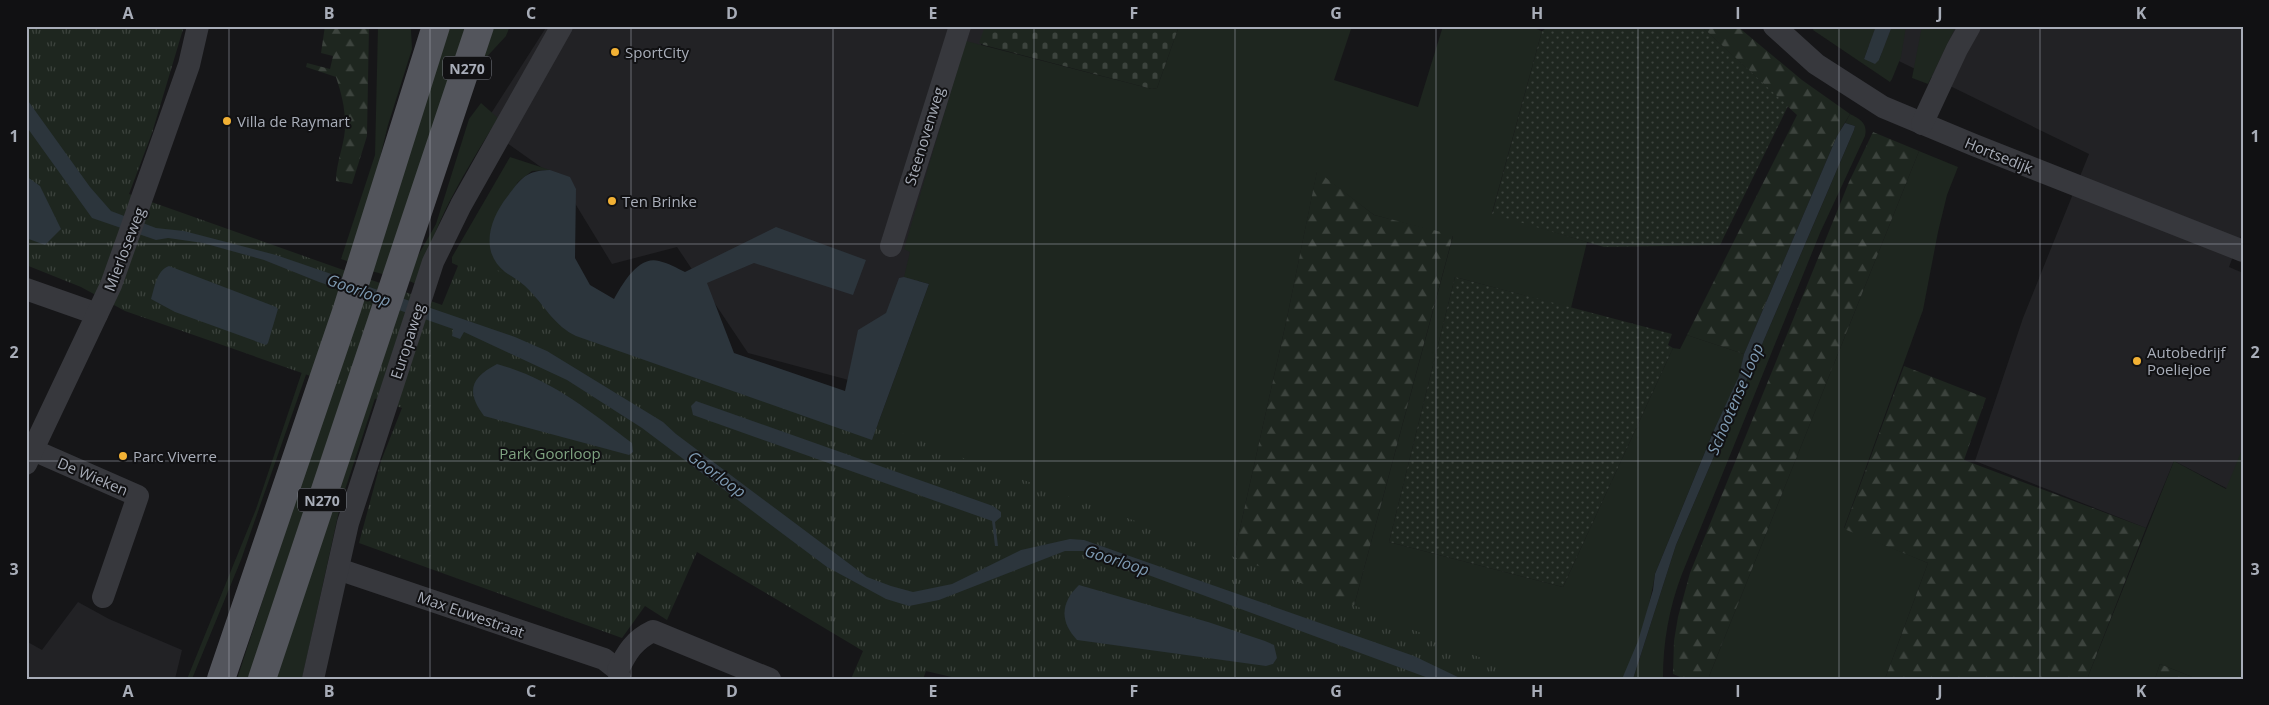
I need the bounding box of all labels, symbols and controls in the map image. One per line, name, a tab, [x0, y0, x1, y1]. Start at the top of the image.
text: A	[122, 2, 134, 24]
text: B	[324, 2, 334, 24]
text: C	[526, 2, 536, 24]
text: D	[726, 2, 738, 24]
text: E	[929, 2, 938, 24]
text: F	[1130, 2, 1138, 24]
text: G	[1330, 2, 1342, 24]
text: H	[1531, 2, 1543, 24]
text: I	[1735, 2, 1741, 24]
text: J	[1935, 2, 1943, 24]
text: K	[2136, 2, 2147, 24]
place label: SportCity	[625, 42, 689, 62]
marker: SportCity	[609, 46, 621, 58]
road number: N270	[443, 56, 491, 80]
street label: Steenovenweg	[900, 84, 948, 188]
place label: Villa de Raymart	[237, 111, 350, 131]
marker: Villa de Raymart	[221, 115, 233, 127]
text: 1	[9, 125, 19, 147]
text: 1	[2250, 125, 2260, 147]
street label: Hortsedijk	[1962, 132, 2036, 178]
place label: Ten Brinke	[622, 191, 697, 211]
marker: Ten Brinke	[606, 195, 618, 207]
street label: Mierloseweg	[99, 204, 149, 294]
water label: Goorloop	[324, 268, 394, 312]
street label: Europaweg	[385, 301, 429, 381]
water label: Schootense Loop	[1702, 340, 1768, 458]
text: 2	[9, 341, 19, 363]
text: 2	[2250, 341, 2260, 363]
place label: Autobedrijf Poeliejoe	[2147, 342, 2227, 379]
marker: Autobedrijf Poeliejoe	[2131, 355, 2143, 367]
park label: Park Goorloop	[499, 443, 601, 463]
place label: Parc Viverre	[133, 446, 217, 466]
water label: Goorloop	[684, 446, 750, 502]
marker: Parc Viverre	[117, 450, 129, 462]
street label: De Wieken	[55, 452, 131, 500]
road number: N270	[298, 488, 346, 512]
water label: Goorloop	[1082, 539, 1152, 581]
text: 3	[9, 558, 19, 580]
text: 3	[2250, 558, 2260, 580]
street label: Max Euwestraat	[415, 586, 527, 642]
text: A	[122, 680, 134, 702]
text: B	[324, 680, 334, 702]
text: C	[526, 680, 536, 702]
text: D	[726, 680, 738, 702]
text: E	[929, 680, 938, 702]
text: F	[1130, 680, 1138, 702]
text: G	[1330, 680, 1342, 702]
text: H	[1531, 680, 1543, 702]
text: I	[1735, 680, 1741, 702]
text: J	[1935, 680, 1943, 702]
text: K	[2136, 680, 2147, 702]

